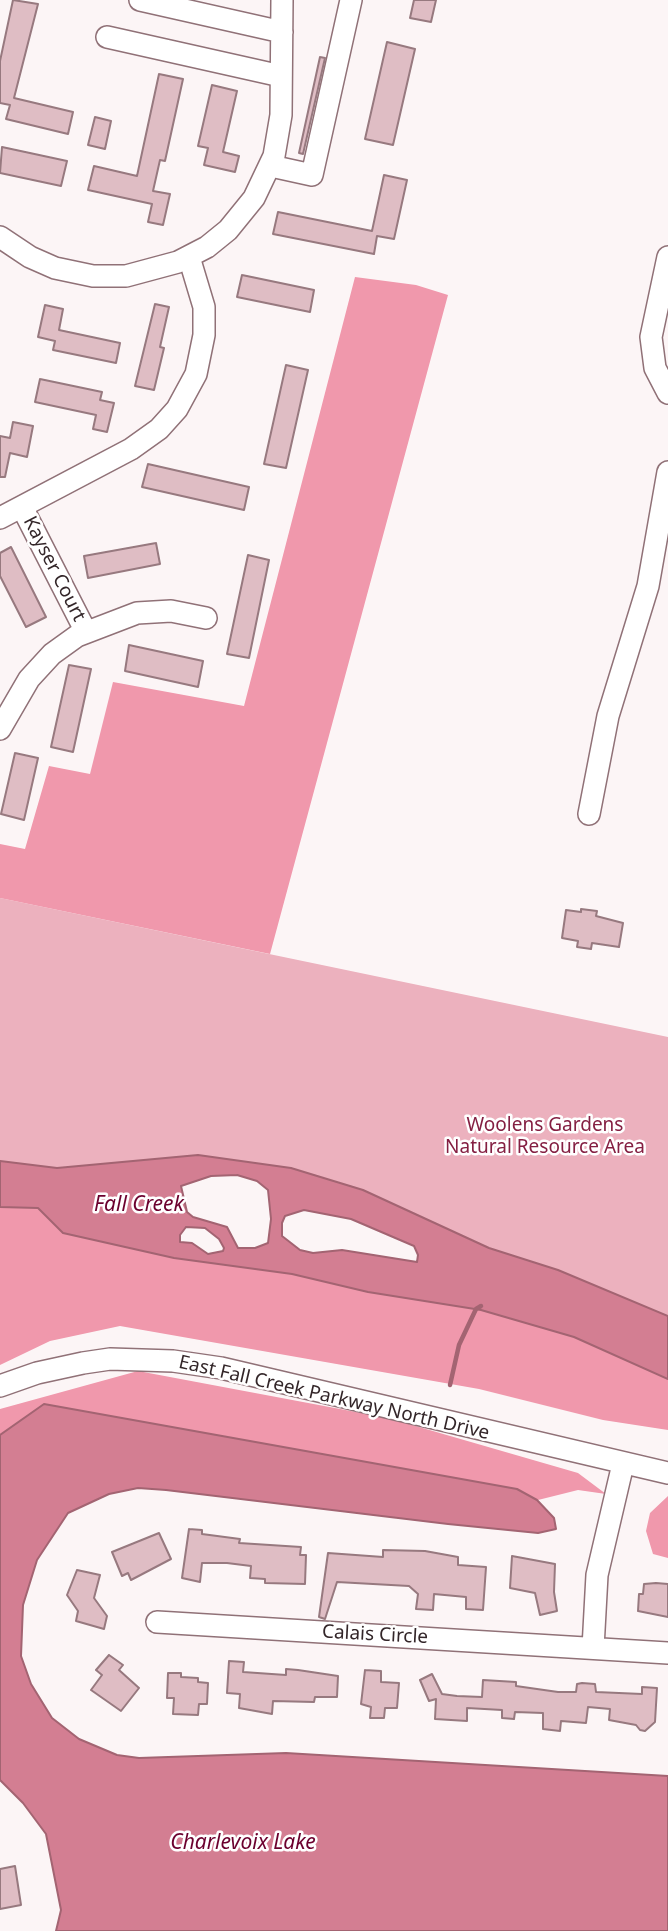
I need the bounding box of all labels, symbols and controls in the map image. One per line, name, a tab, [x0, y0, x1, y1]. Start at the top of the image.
street label: Kayser Court	[18, 513, 90, 625]
park label: Woolens Gardens Natural Resource Area	[445, 1115, 645, 1159]
water label: Fall Creek	[94, 1192, 184, 1218]
street label: East Fall Creek Parkway North Drive	[176, 1351, 492, 1445]
street label: Calais Circle	[321, 1621, 429, 1649]
water label: Charlevoix Lake	[170, 1830, 316, 1856]

